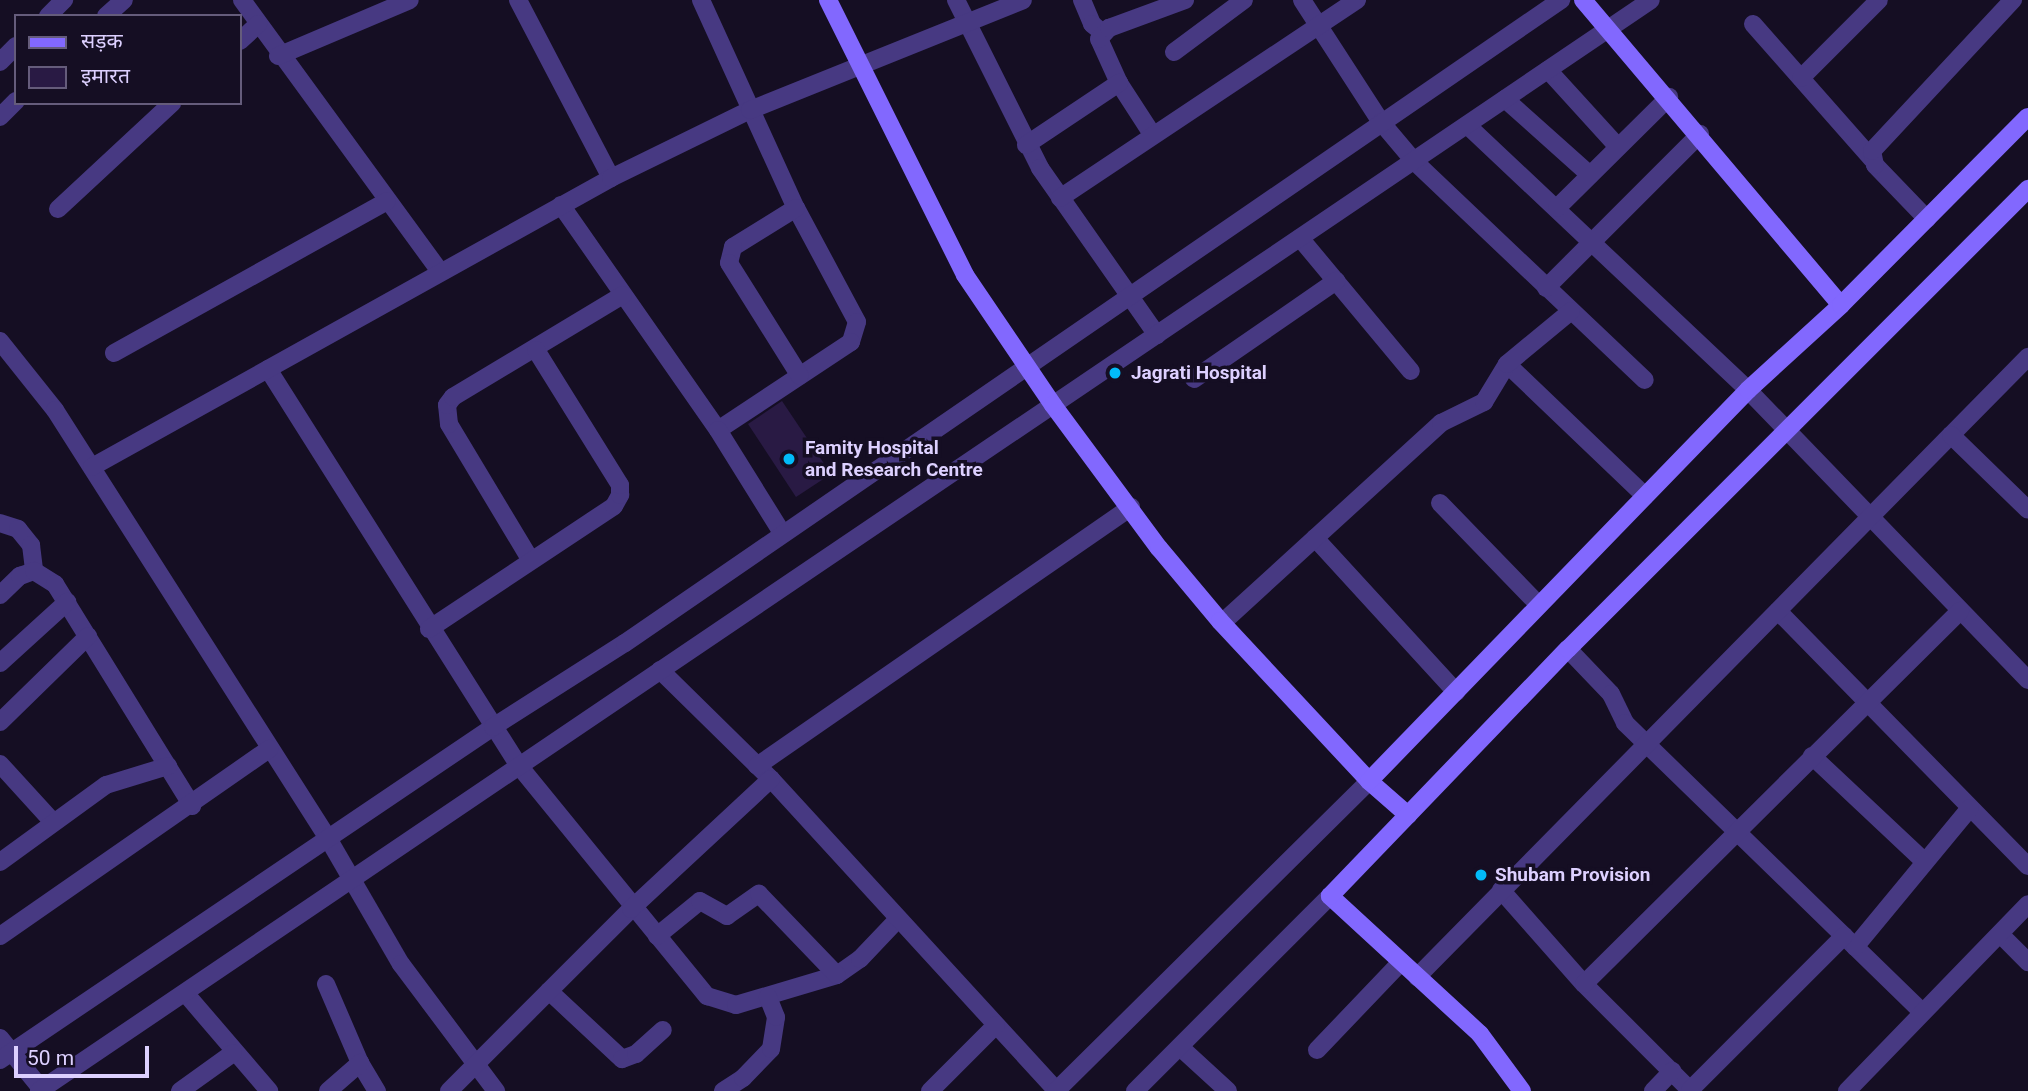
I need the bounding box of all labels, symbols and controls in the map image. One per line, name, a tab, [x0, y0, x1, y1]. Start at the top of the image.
legend	[14, 14, 242, 105]
text: सड़क	[81, 29, 123, 53]
text: इमारत	[81, 64, 130, 88]
place label: Jagrati Hospital	[1131, 362, 1267, 384]
marker: Jagrati Hospital	[1105, 363, 1125, 383]
place label: Famity Hospital and Research Centre	[805, 437, 983, 481]
marker: Famity Hospital and Research Centre	[779, 449, 799, 469]
place label: Shubam Provision	[1495, 864, 1650, 886]
marker: Shubam Provision	[1473, 867, 1489, 883]
scale bar	[18, 1032, 152, 1076]
text: 50 m	[27, 1046, 74, 1070]

